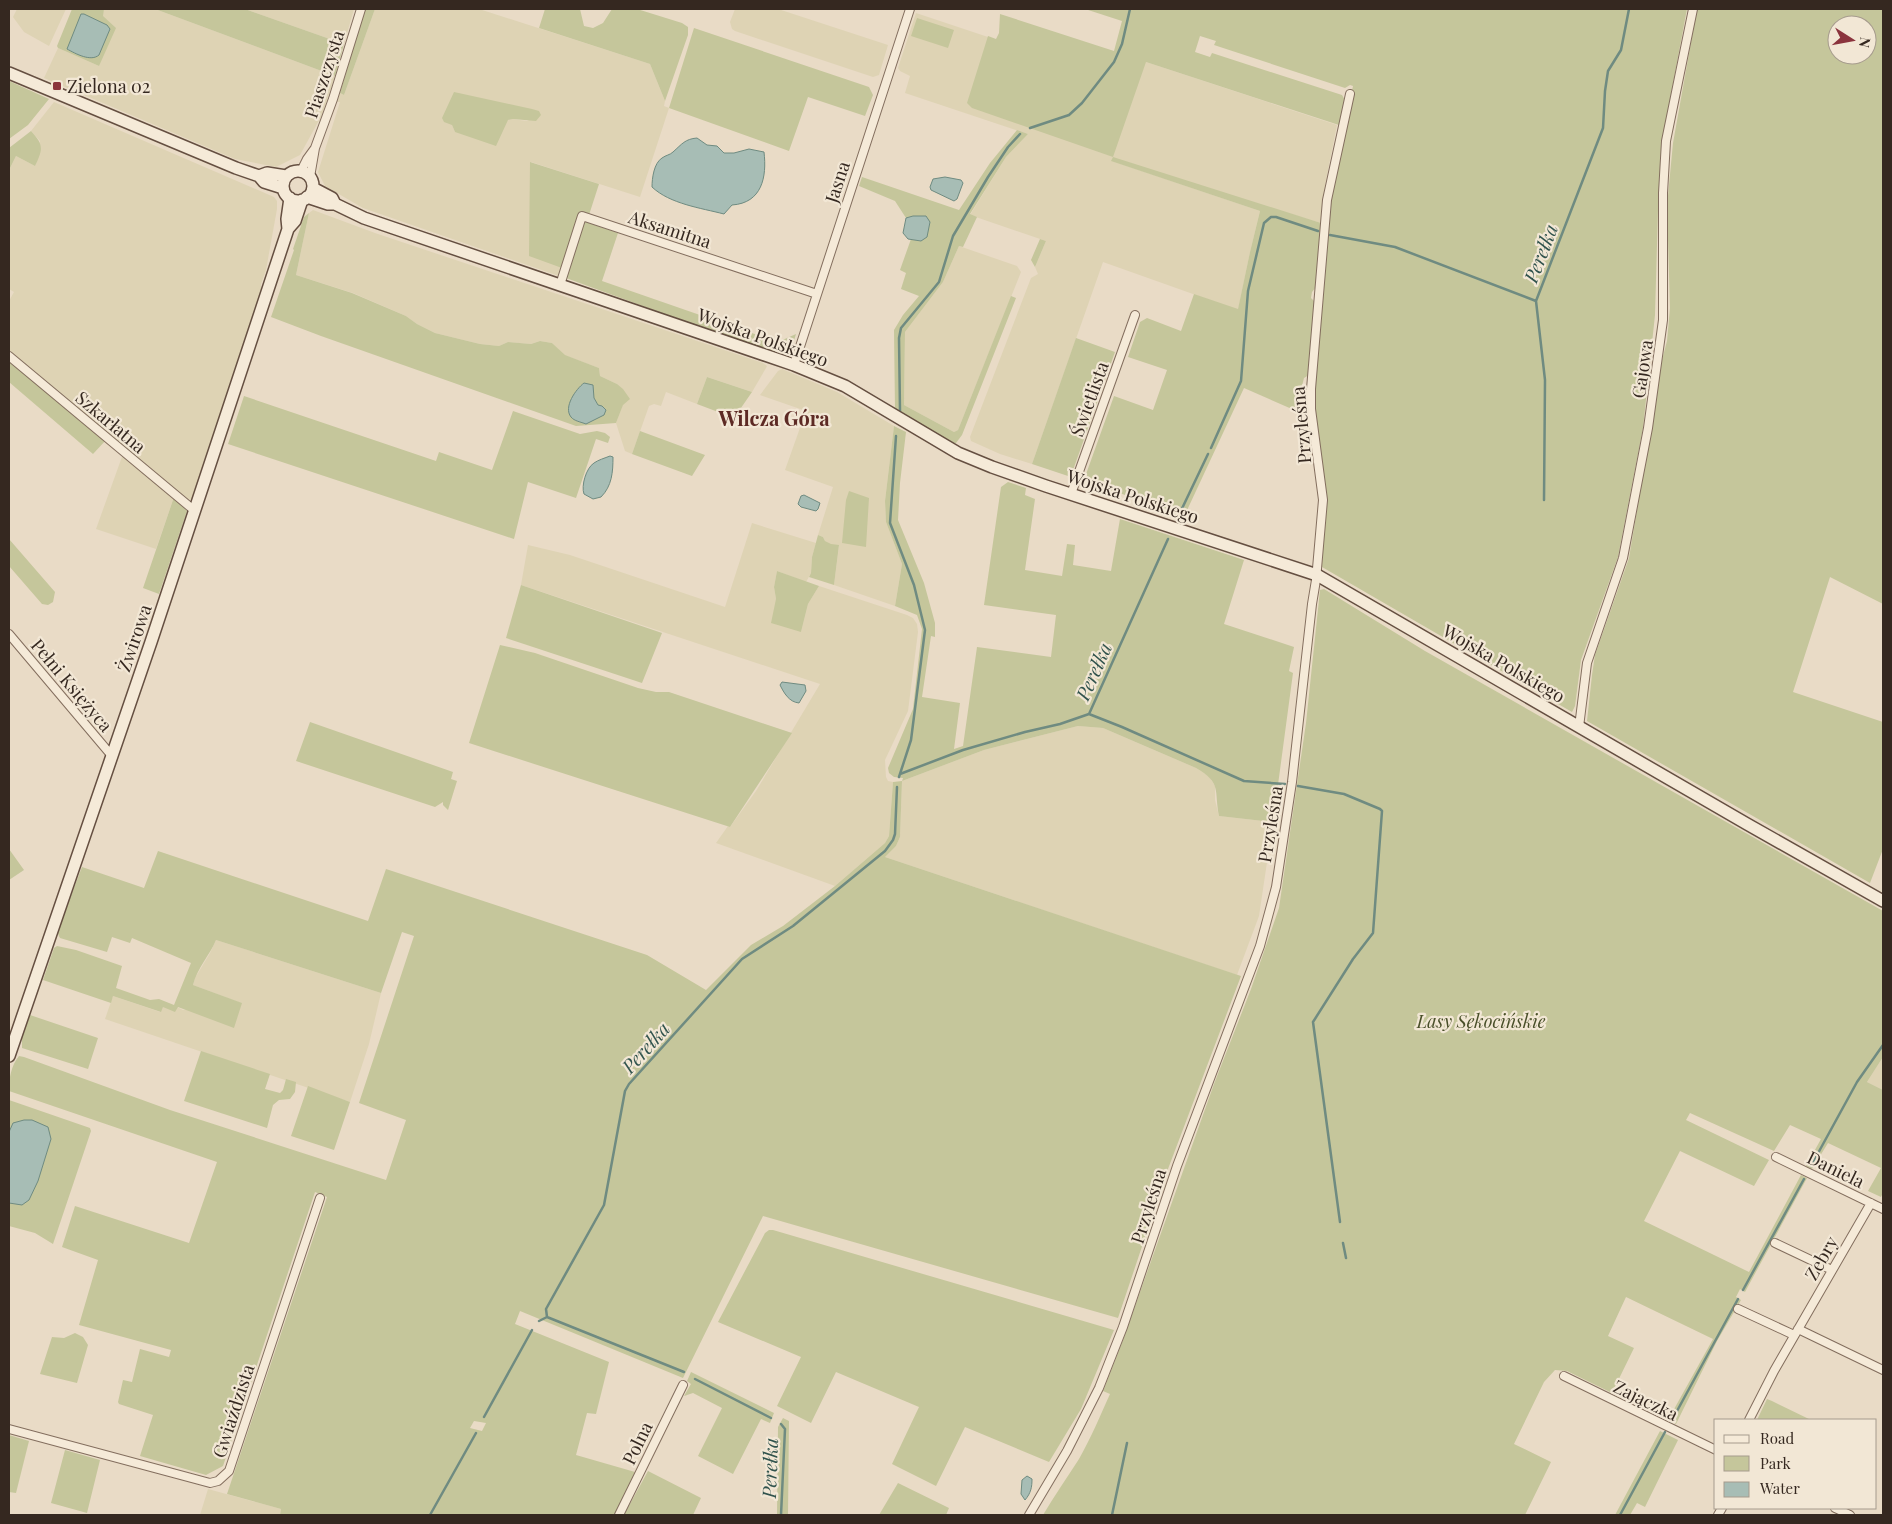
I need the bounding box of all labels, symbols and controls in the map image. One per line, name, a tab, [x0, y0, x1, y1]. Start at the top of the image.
north arrow	[1827, 15, 1877, 65]
street label: Piaszczysta	[299, 27, 349, 121]
text: N	[1855, 36, 1876, 49]
place label: Zielona 02	[67, 74, 150, 98]
marker: Zielona 02	[51, 80, 63, 92]
street label: Jasna	[819, 158, 855, 207]
street label: Aksamitna	[625, 204, 714, 254]
water label: Perełka	[1517, 220, 1563, 287]
street label: Wojska Polskiego	[693, 302, 832, 372]
street label: Gajowa	[1626, 338, 1658, 400]
street label: Świetlista	[1064, 358, 1114, 440]
street label: Przyleśna	[1286, 385, 1316, 465]
street label: Szkarłatna	[71, 386, 151, 458]
district label: Wilcza Góra	[717, 404, 830, 431]
street label: Wojska Polskiego	[1063, 463, 1202, 529]
street label: Żwirowa	[111, 601, 157, 675]
street label: Wojska Polskiego	[1438, 618, 1570, 708]
street label: Pełni Księżyca	[26, 633, 118, 737]
water label: Perełka	[1068, 638, 1117, 705]
street label: Przyleśna	[1252, 784, 1288, 864]
park label: Lasy Sękocińskie	[1416, 1009, 1546, 1033]
water label: Perełka	[614, 1016, 675, 1079]
street label: Daniela	[1803, 1145, 1869, 1193]
street label: Przyleśna	[1125, 1165, 1171, 1247]
street label: Zebry	[1799, 1232, 1843, 1284]
street label: Gwiaździsta	[207, 1361, 259, 1461]
street label: Zajączka	[1610, 1374, 1682, 1426]
street label: Polna	[616, 1418, 658, 1468]
legend	[1714, 1419, 1877, 1509]
text: Road	[1760, 1428, 1794, 1448]
water label: Perełka	[755, 1437, 783, 1500]
text: Park	[1760, 1453, 1792, 1473]
text: Water	[1759, 1478, 1800, 1498]

